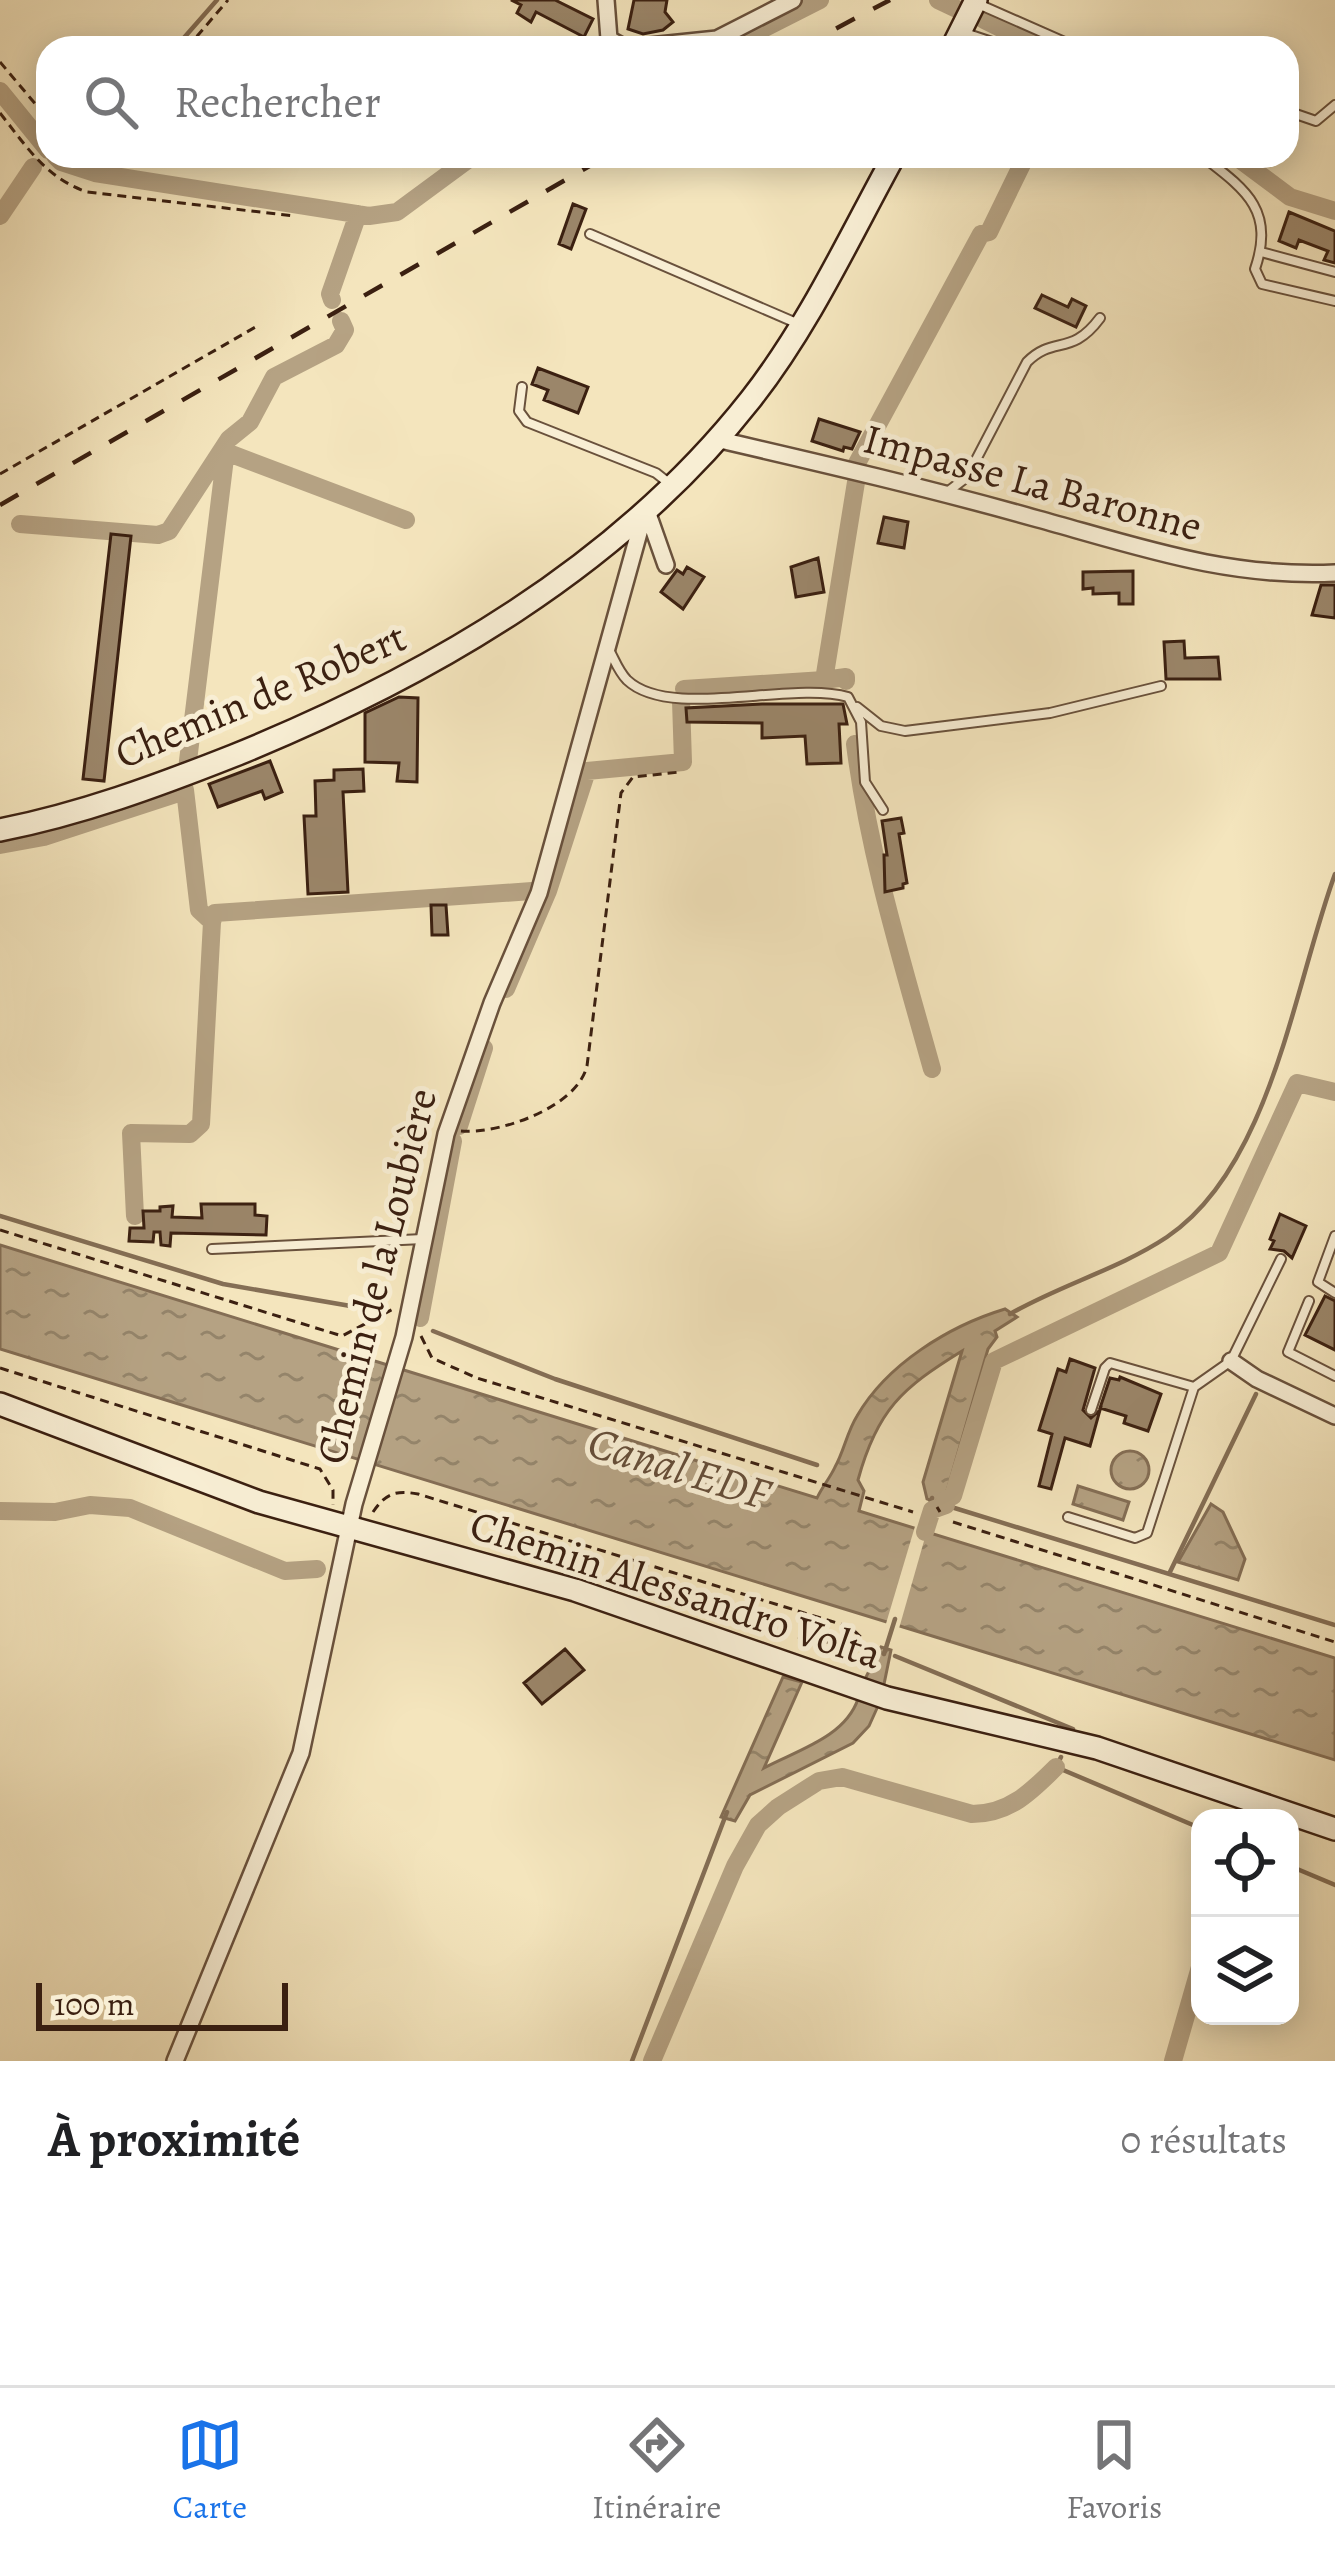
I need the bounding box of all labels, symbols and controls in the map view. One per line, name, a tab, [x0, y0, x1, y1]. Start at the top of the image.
search box	[36, 36, 1299, 168]
icon: search	[78, 69, 144, 135]
text: Rechercher	[174, 71, 381, 133]
street label: Impasse La Baronne	[858, 409, 1208, 555]
street label: Chemin de Robert	[106, 608, 414, 782]
street label: Chemin de la Loubière	[302, 1082, 450, 1470]
water label: Canal EDF	[581, 1411, 779, 1526]
street label: Chemin Alessandro Volta	[463, 1496, 889, 1683]
map controls	[1191, 1809, 1299, 2025]
button: locate	[1191, 1809, 1299, 1917]
button: layers	[1191, 1917, 1299, 2025]
scale bar	[36, 1977, 288, 2030]
text: 100 m	[54, 1981, 134, 2026]
text: À proximité	[48, 2104, 300, 2174]
text: 0 résultats	[1121, 2113, 1287, 2166]
tab: Carte	[173, 2412, 247, 2529]
tab: Itinéraire	[592, 2412, 721, 2529]
tab: Favoris	[1066, 2412, 1162, 2529]

